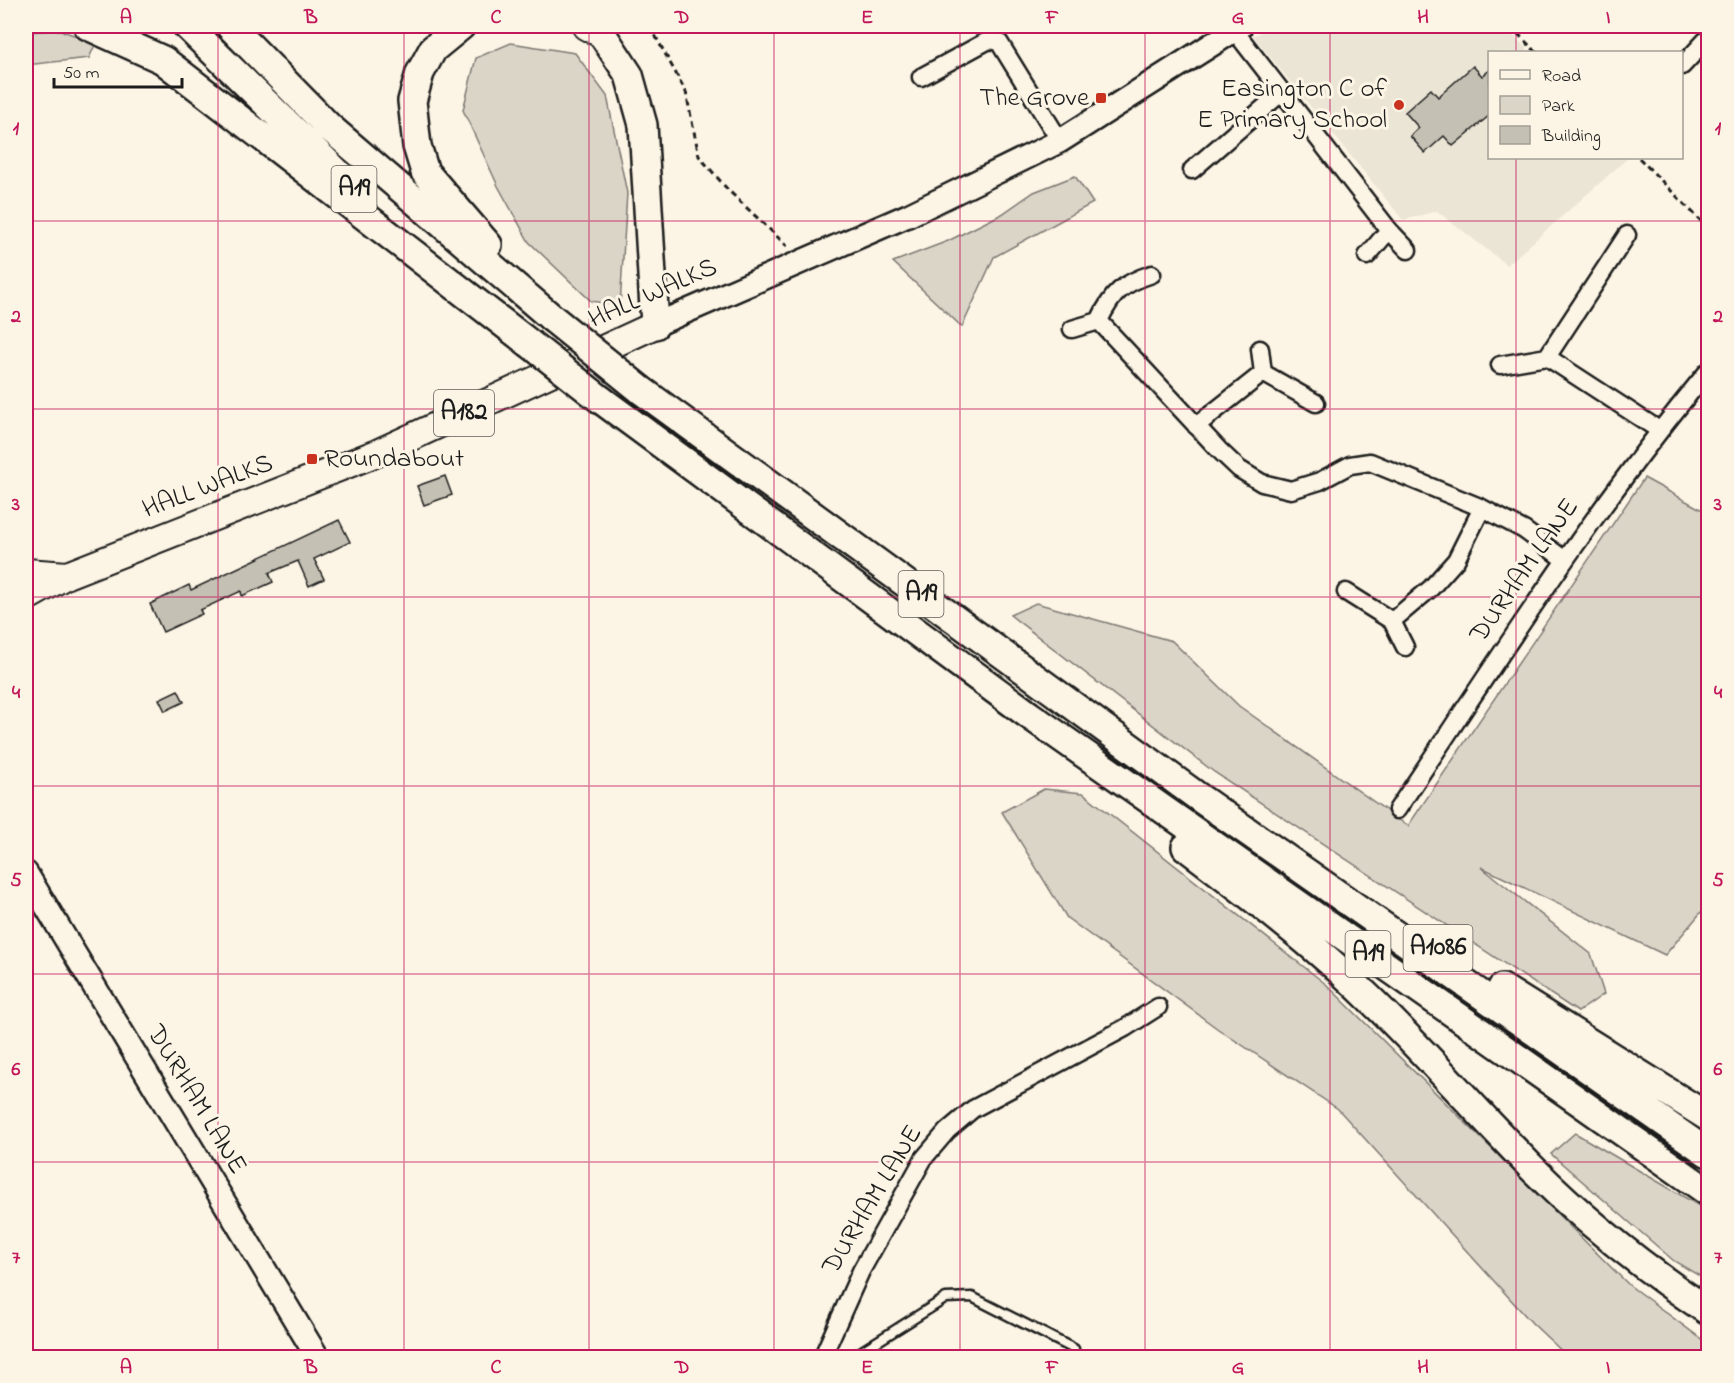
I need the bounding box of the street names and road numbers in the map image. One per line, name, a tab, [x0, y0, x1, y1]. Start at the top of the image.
road number: A19	[332, 166, 376, 212]
street label: HALL WALKS	[582, 248, 724, 340]
road number: A182	[434, 390, 494, 436]
street label: HALL WALKS	[137, 444, 279, 530]
street label: DURHAM LANE	[1460, 491, 1589, 652]
road number: A19	[898, 571, 944, 617]
road number: A1086	[1404, 925, 1472, 971]
road number: A19	[1346, 931, 1390, 977]
street label: DURHAM LANE	[135, 1017, 256, 1182]
street label: DURHAM LANE	[812, 1118, 933, 1283]

